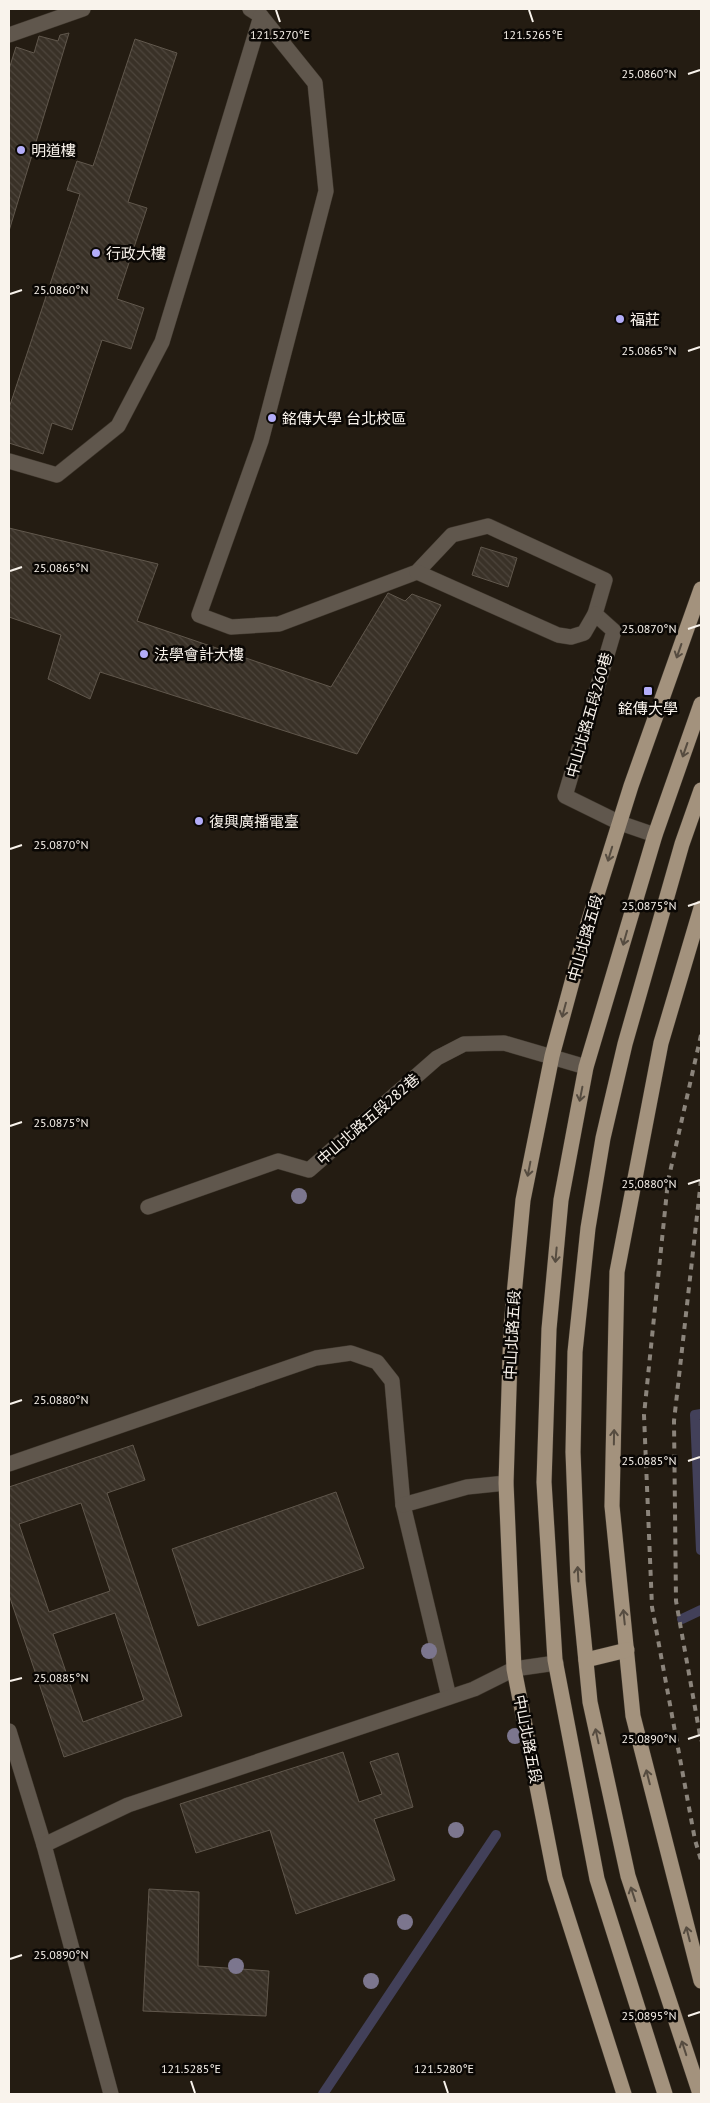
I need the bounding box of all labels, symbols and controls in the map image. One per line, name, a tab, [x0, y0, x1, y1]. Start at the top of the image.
text: 121.5270°E	[250, 27, 310, 42]
text: 121.5265°E	[503, 27, 563, 42]
text: 25.0860°N	[622, 66, 676, 81]
place label: 明道樓	[31, 141, 76, 160]
marker: 明道樓	[15, 144, 27, 156]
place label: 行政大樓	[106, 244, 166, 263]
marker: 行政大樓	[90, 247, 102, 259]
text: 25.0860°N	[34, 282, 88, 297]
place label: 福莊	[630, 310, 660, 329]
marker: 福莊	[614, 313, 626, 325]
text: 25.0865°N	[622, 343, 676, 358]
place label: 銘傳大學 台北校區	[282, 409, 406, 428]
marker: 銘傳大學 台北校區	[266, 412, 278, 424]
text: 25.0865°N	[34, 560, 88, 575]
text: 25.0870°N	[622, 621, 676, 636]
one-way arrow	[674, 643, 683, 658]
place label: 法學會計大樓	[154, 645, 244, 664]
marker: 法學會計大樓	[138, 648, 150, 660]
street label: 中山北路五段260巷	[562, 650, 616, 780]
marker: 銘傳大學	[642, 685, 654, 697]
place label: 銘傳大學	[618, 699, 678, 718]
one-way arrow	[680, 742, 689, 757]
place label: 復興廣播電臺	[209, 812, 299, 831]
marker: 復興廣播電臺	[193, 815, 205, 827]
text: 25.0870°N	[34, 837, 88, 852]
one-way arrow	[604, 846, 614, 862]
street label: 中山北路五段	[563, 892, 607, 984]
text: 25.0875°N	[622, 898, 676, 913]
one-way arrow	[619, 930, 629, 946]
one-way arrow	[559, 1002, 569, 1018]
street label: 中山北路五段282巷	[313, 1069, 423, 1169]
one-way arrow	[576, 1086, 585, 1102]
text: 25.0875°N	[34, 1115, 88, 1130]
one-way arrow	[524, 1160, 533, 1176]
text: 25.0880°N	[622, 1176, 676, 1191]
one-way arrow	[551, 1246, 560, 1262]
street label: 中山北路五段	[500, 1290, 524, 1380]
text: 25.0880°N	[34, 1392, 88, 1407]
one-way arrow	[609, 1429, 619, 1446]
text: 25.0885°N	[622, 1453, 676, 1468]
one-way arrow	[573, 1567, 582, 1583]
one-way arrow	[619, 1609, 628, 1625]
text: 25.0885°N	[34, 1670, 88, 1685]
street label: 中山北路五段	[510, 1693, 546, 1785]
one-way arrow	[592, 1728, 601, 1744]
text: 25.0890°N	[622, 1731, 676, 1746]
one-way arrow	[643, 1769, 653, 1785]
one-way arrow	[628, 1886, 638, 1902]
one-way arrow	[683, 1927, 692, 1943]
text: 25.0890°N	[34, 1947, 88, 1962]
text: 25.0895°N	[622, 2008, 676, 2023]
one-way arrow	[678, 2041, 688, 2057]
text: 121.5285°E	[161, 2061, 221, 2076]
text: 121.5280°E	[414, 2061, 474, 2076]

